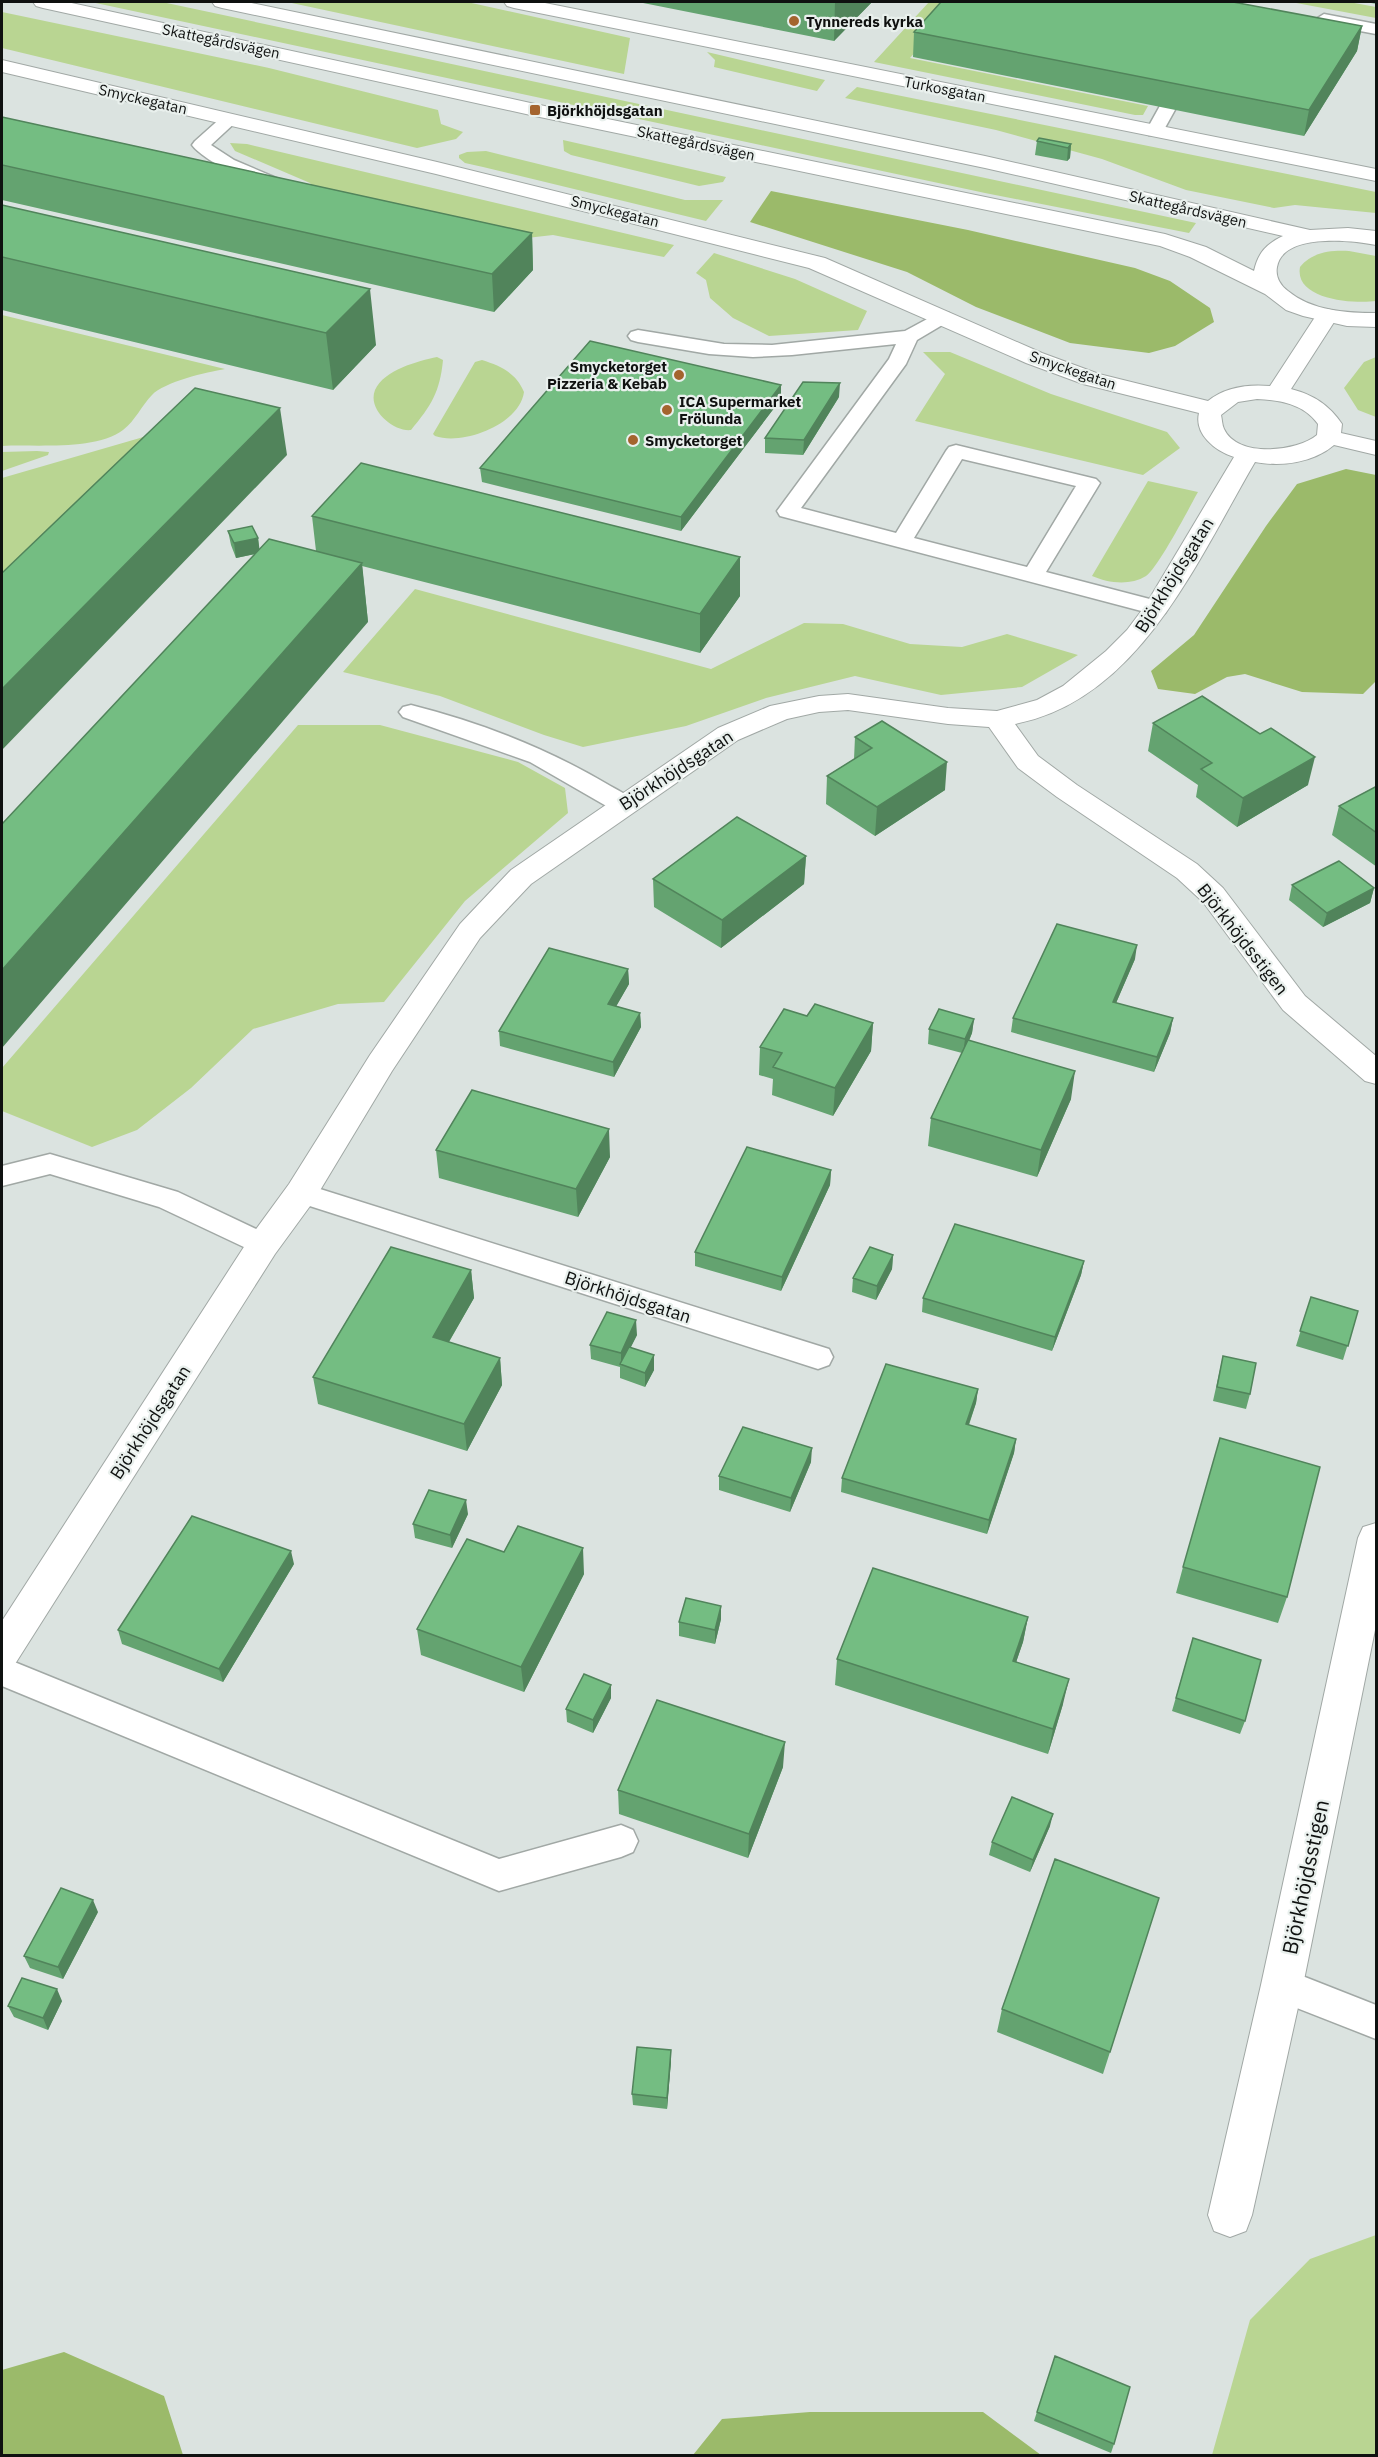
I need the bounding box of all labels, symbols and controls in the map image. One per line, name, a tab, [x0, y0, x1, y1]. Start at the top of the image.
place label: Tynnereds kyrka	[806, 12, 924, 31]
marker: Tynnereds kyrka	[787, 14, 801, 28]
street label: Skattegårdsvägen	[160, 19, 282, 63]
street label: Turkosgatan	[903, 72, 987, 106]
street label: Smyckegatan	[97, 80, 189, 118]
place label: Björkhöjdsgatan	[547, 101, 663, 120]
marker: Björkhöjdsgatan	[528, 103, 542, 117]
street label: Skattegårdsvägen	[635, 121, 757, 165]
street label: Skattegårdsvägen	[1127, 186, 1249, 232]
street label: Smyckegatan	[569, 191, 661, 231]
street label: Smyckegatan	[1027, 346, 1119, 394]
place label: Smycketorget Pizzeria & Kebab	[547, 357, 667, 393]
marker: Smycketorget Pizzeria & Kebab	[672, 368, 686, 382]
place label: ICA Supermarket Frölunda	[679, 392, 802, 428]
marker: ICA Supermarket Frölunda	[660, 403, 674, 417]
place label: Smycketorget	[645, 431, 743, 450]
marker: Smycketorget	[626, 433, 640, 447]
street label: Björkhöjdsgatan	[1129, 513, 1219, 637]
street label: Björkhöjdsgatan	[615, 725, 737, 815]
street label: Björkhöjdsstigen	[1192, 879, 1294, 999]
street label: Björkhöjdsgatan	[562, 1266, 694, 1328]
street label: Björkhöjdsgatan	[105, 1361, 195, 1483]
street label: Björkhöjdsstigen	[1275, 1797, 1335, 1957]

